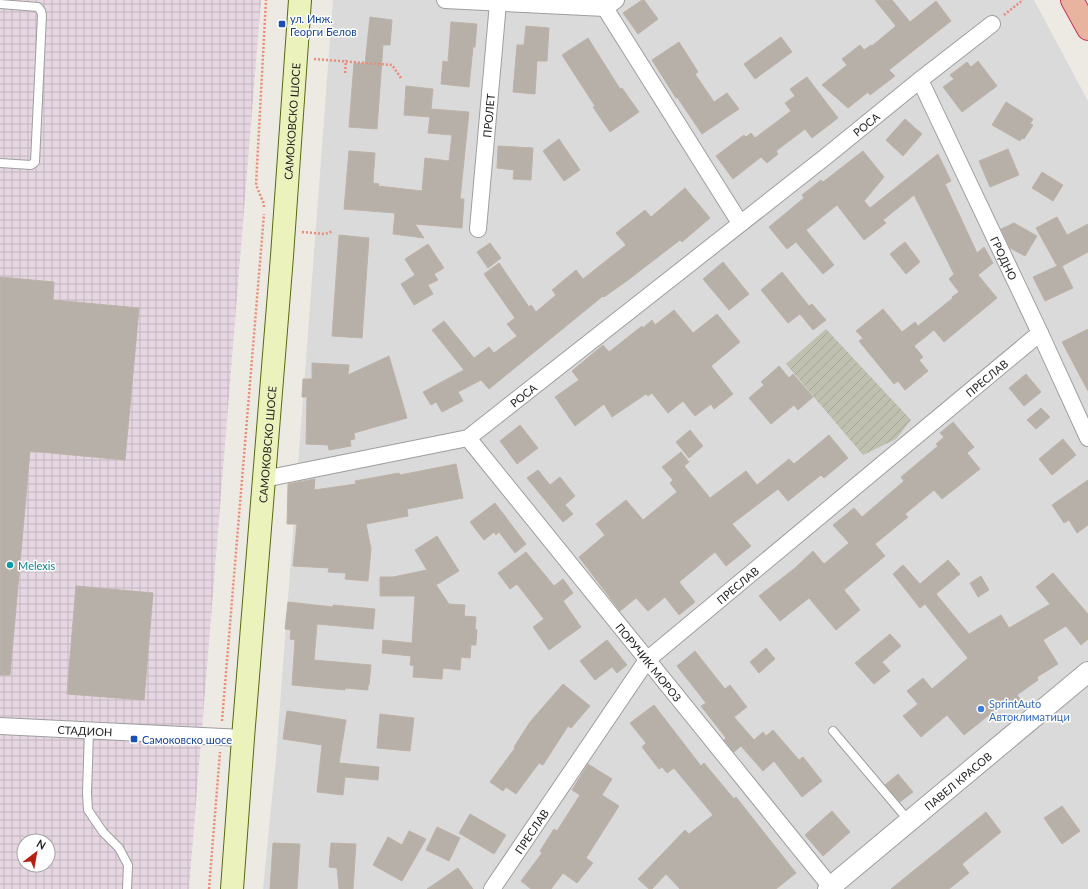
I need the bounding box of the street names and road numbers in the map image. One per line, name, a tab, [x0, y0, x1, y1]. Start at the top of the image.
street label: САМОКОВСКО ШОСЕ	[281, 62, 302, 180]
street label: ПРОЛЕТ	[480, 92, 497, 138]
street label: РОСА	[850, 109, 882, 139]
street label: ГРОДНО	[989, 234, 1020, 282]
street label: ПРЕСЛАВ	[963, 356, 1010, 399]
street label: РОСА	[507, 380, 539, 409]
street label: САМОКОВСКО ШОСЕ	[256, 385, 278, 503]
street label: ПРЕСЛАВ	[714, 564, 761, 606]
street label: ПОРУЧИК МОРОЗ	[614, 620, 685, 704]
street label: СТАДИОН	[57, 722, 113, 738]
street label: ПАВЕЛ КРАСОВ	[921, 749, 994, 813]
street label: ПРЕСЛАВ	[512, 806, 551, 856]

